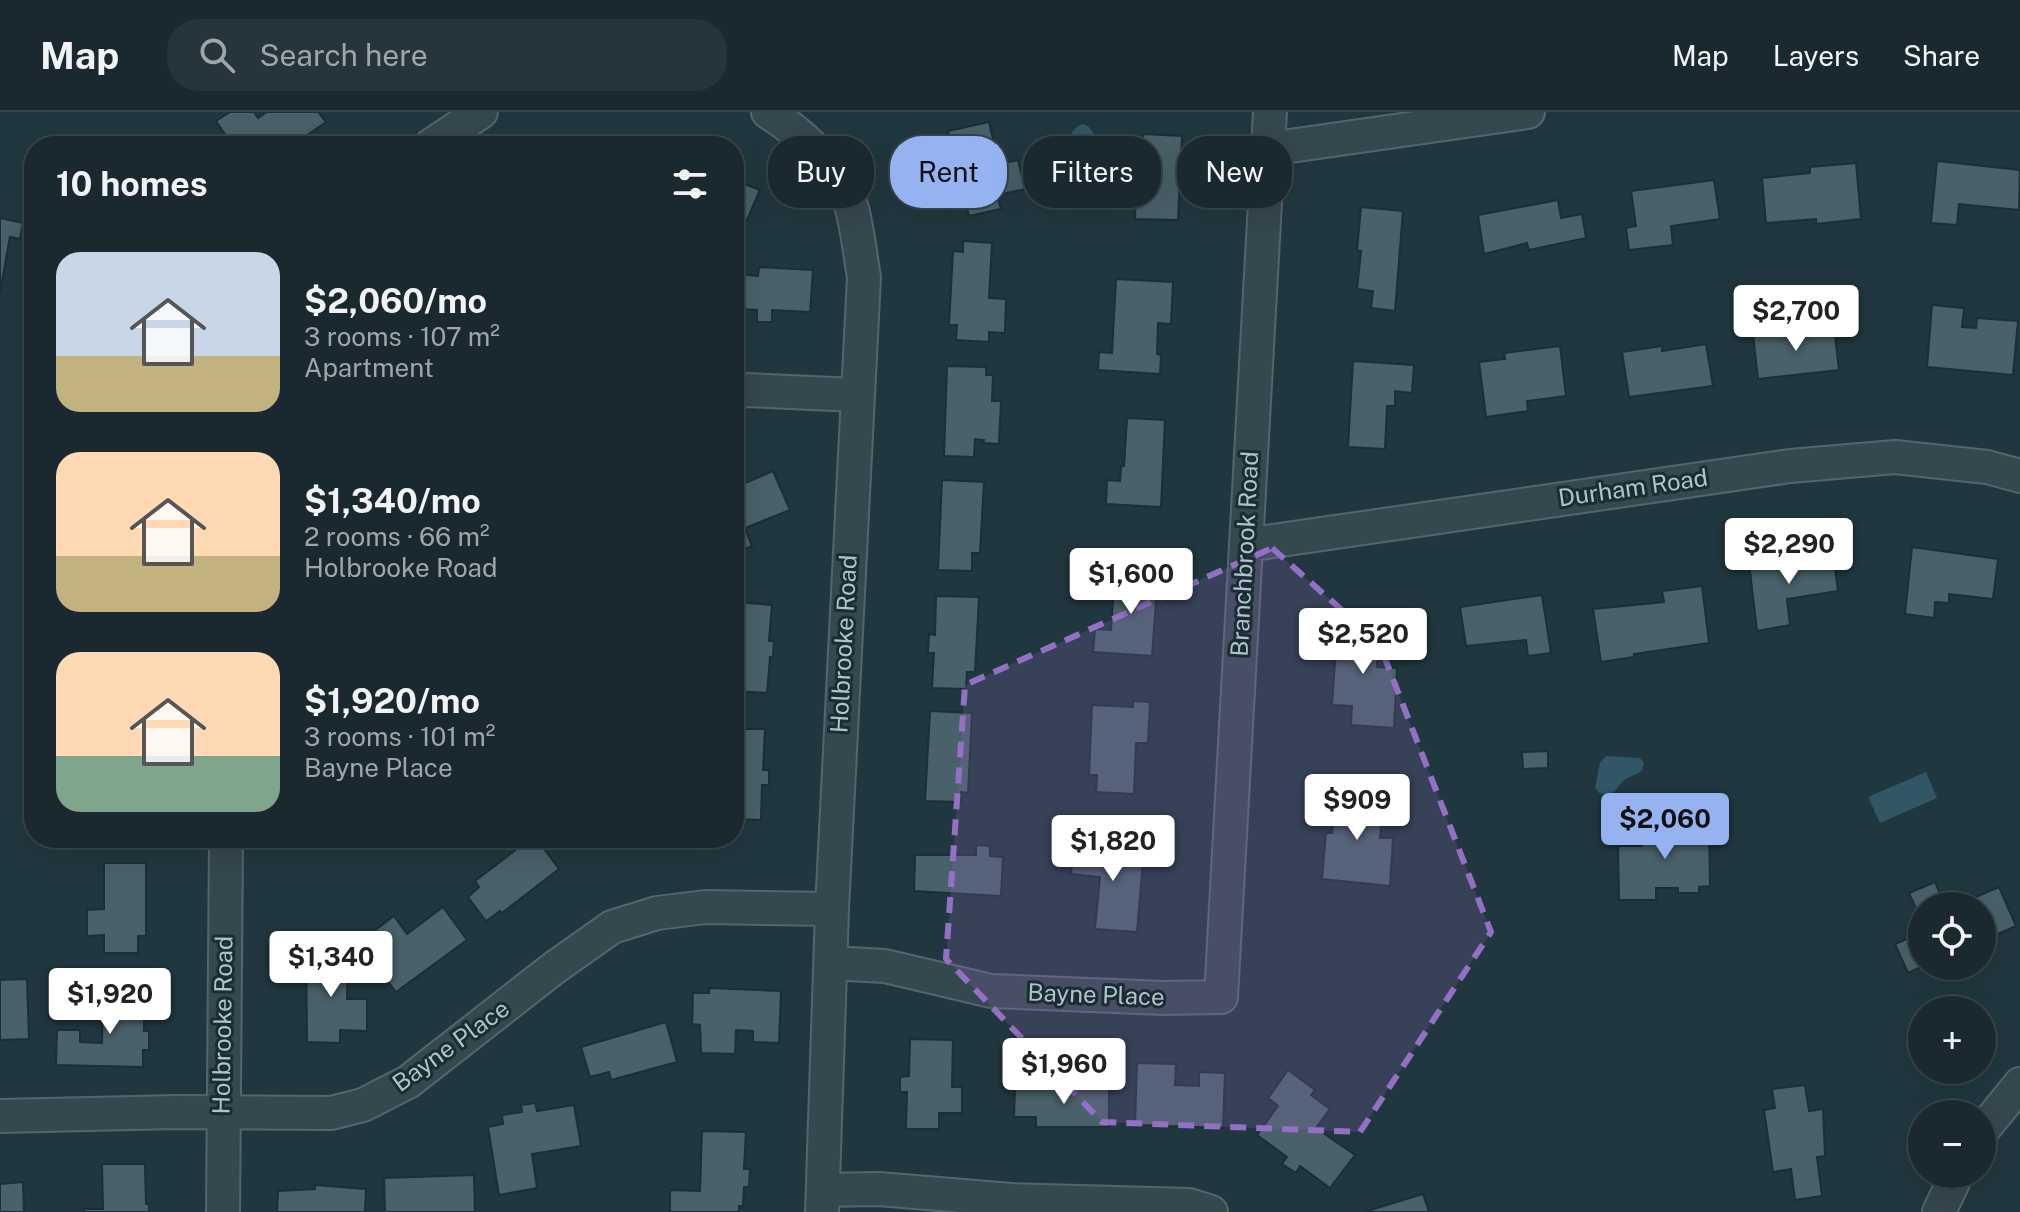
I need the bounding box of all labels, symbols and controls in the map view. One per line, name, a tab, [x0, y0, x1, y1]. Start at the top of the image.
search box	[167, 19, 727, 91]
text: Map	[40, 33, 119, 78]
icon: search	[195, 33, 239, 77]
text: Search here	[259, 37, 428, 73]
text: Map	[1672, 39, 1729, 72]
text: Layers	[1773, 39, 1859, 72]
text: Share	[1903, 39, 1980, 72]
chip: Buy	[768, 136, 874, 208]
chip: Rent	[890, 136, 1007, 208]
chip: Filters	[1023, 136, 1161, 208]
chip: New	[1177, 136, 1292, 208]
icon: filters	[668, 162, 712, 206]
text: 10 homes	[56, 164, 208, 204]
text: $2,060/mo	[304, 281, 487, 321]
icon: home	[120, 284, 216, 380]
pin: $2,700	[1731, 285, 1861, 353]
text: $2,700	[1752, 295, 1840, 326]
text: 3 rooms · 107 m²	[304, 321, 500, 352]
text: Apartment	[304, 352, 434, 383]
street label: Branchbrook Road	[1225, 451, 1263, 657]
street label: Durham Road	[1556, 463, 1709, 511]
text: $1,340/mo	[304, 481, 481, 521]
icon: home	[120, 484, 216, 580]
pin: $2,290	[1724, 518, 1854, 586]
text: 2 rooms · 66 m²	[304, 521, 490, 552]
text: $2,290	[1743, 528, 1835, 559]
pin: $1,600	[1066, 548, 1196, 616]
text: Holbrooke Road	[304, 552, 498, 583]
street label: Holbrooke Road	[824, 554, 862, 734]
text: $1,600	[1088, 558, 1174, 589]
pin: $2,520	[1298, 608, 1428, 676]
text: $2,520	[1317, 618, 1409, 649]
text: $1,920/mo	[304, 681, 480, 721]
icon: home	[120, 684, 216, 780]
text: 3 rooms · 101 m²	[304, 721, 495, 752]
text: Bayne Place	[304, 752, 453, 783]
pin: $909	[1310, 774, 1404, 842]
text: $909	[1323, 784, 1391, 815]
pin: $2,060	[1600, 793, 1730, 861]
text: $2,060	[1619, 803, 1711, 834]
pin: $1,820	[1048, 815, 1178, 883]
text: $1,820	[1070, 825, 1156, 856]
map controls	[1908, 892, 1996, 1188]
button: locate	[1908, 892, 1996, 980]
pin: $1,340	[266, 931, 396, 999]
street label: Holbrooke Road	[206, 935, 238, 1115]
text: $1,340	[287, 941, 375, 972]
pin: $1,920	[45, 968, 175, 1036]
text: $1,920	[67, 978, 153, 1009]
street label: Bayne Place	[1027, 978, 1165, 1010]
street label: Bayne Place	[387, 994, 514, 1097]
button: +	[1908, 996, 1996, 1084]
pin: $1,960	[999, 1038, 1129, 1106]
text: $1,960	[1021, 1048, 1107, 1079]
button: −	[1908, 1100, 1996, 1188]

